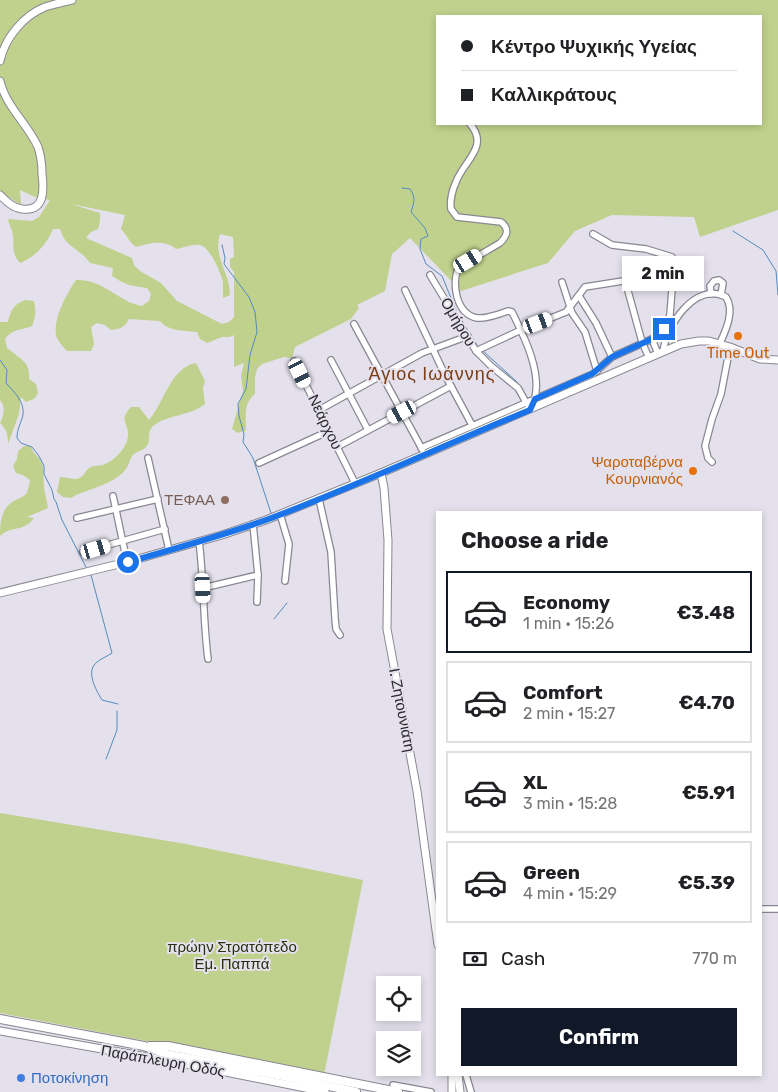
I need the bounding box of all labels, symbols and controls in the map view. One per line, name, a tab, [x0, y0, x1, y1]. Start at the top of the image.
text: Κέντρο Ψυχικής Υγείας	[491, 35, 697, 58]
text: Καλλικράτους	[491, 83, 617, 106]
car	[451, 247, 484, 275]
callout: 2 min	[623, 256, 705, 292]
text: 2 min	[641, 264, 685, 283]
street label: Ομήρου	[436, 294, 480, 350]
car	[521, 311, 554, 335]
route end	[653, 318, 675, 340]
marker: Time Out	[732, 330, 744, 342]
place label: Time Out	[707, 344, 770, 362]
car	[286, 356, 313, 390]
district label: Άγιος Ιωάννης	[369, 363, 495, 385]
street label: Νεάρχου	[304, 392, 346, 452]
car	[385, 398, 418, 426]
place label: Ψαροταβέρνα Κουρνιανός	[591, 453, 683, 488]
marker: Ψαροταβέρνα Κουρνιανός	[687, 465, 699, 477]
place label: ΤΕΦΑΑ	[164, 491, 215, 509]
marker: ΤΕΦΑΑ	[219, 494, 231, 506]
text: Choose a ride	[461, 527, 608, 554]
car	[79, 538, 112, 560]
route start	[117, 551, 139, 573]
car	[194, 573, 211, 603]
icon: car	[463, 590, 508, 635]
text: Economy	[523, 591, 610, 614]
text: €3.48	[676, 601, 735, 624]
text: 1 min · 15:26	[523, 614, 614, 633]
street label: Ι. Ζητουνιάτη	[385, 666, 419, 754]
icon: car	[463, 680, 508, 725]
text: Comfort	[523, 681, 603, 704]
text: €4.70	[679, 691, 735, 714]
text: 2 min · 15:27	[523, 704, 615, 723]
icon: car	[463, 770, 508, 815]
text: XL	[523, 771, 547, 794]
text: €5.91	[682, 781, 735, 804]
text: 3 min · 15:28	[523, 794, 617, 813]
icon: car	[463, 860, 508, 905]
text: Green	[523, 861, 580, 884]
text: €5.39	[678, 871, 735, 894]
text: 4 min · 15:29	[523, 884, 617, 903]
park label: πρώην Στρατόπεδο Εμ. Παππά	[167, 938, 297, 973]
icon: cash	[461, 945, 489, 973]
text: Cash	[501, 947, 545, 970]
text: 770 m	[692, 949, 737, 968]
map controls	[376, 976, 421, 1076]
button: locate	[376, 976, 421, 1021]
button: Confirm	[461, 1008, 737, 1066]
button: layers	[376, 1031, 421, 1076]
street label: Παράπλευρη Οδός	[100, 1041, 226, 1081]
place label: Ποτοκίνηση	[31, 1069, 108, 1087]
marker: Ποτοκίνηση	[15, 1072, 27, 1084]

